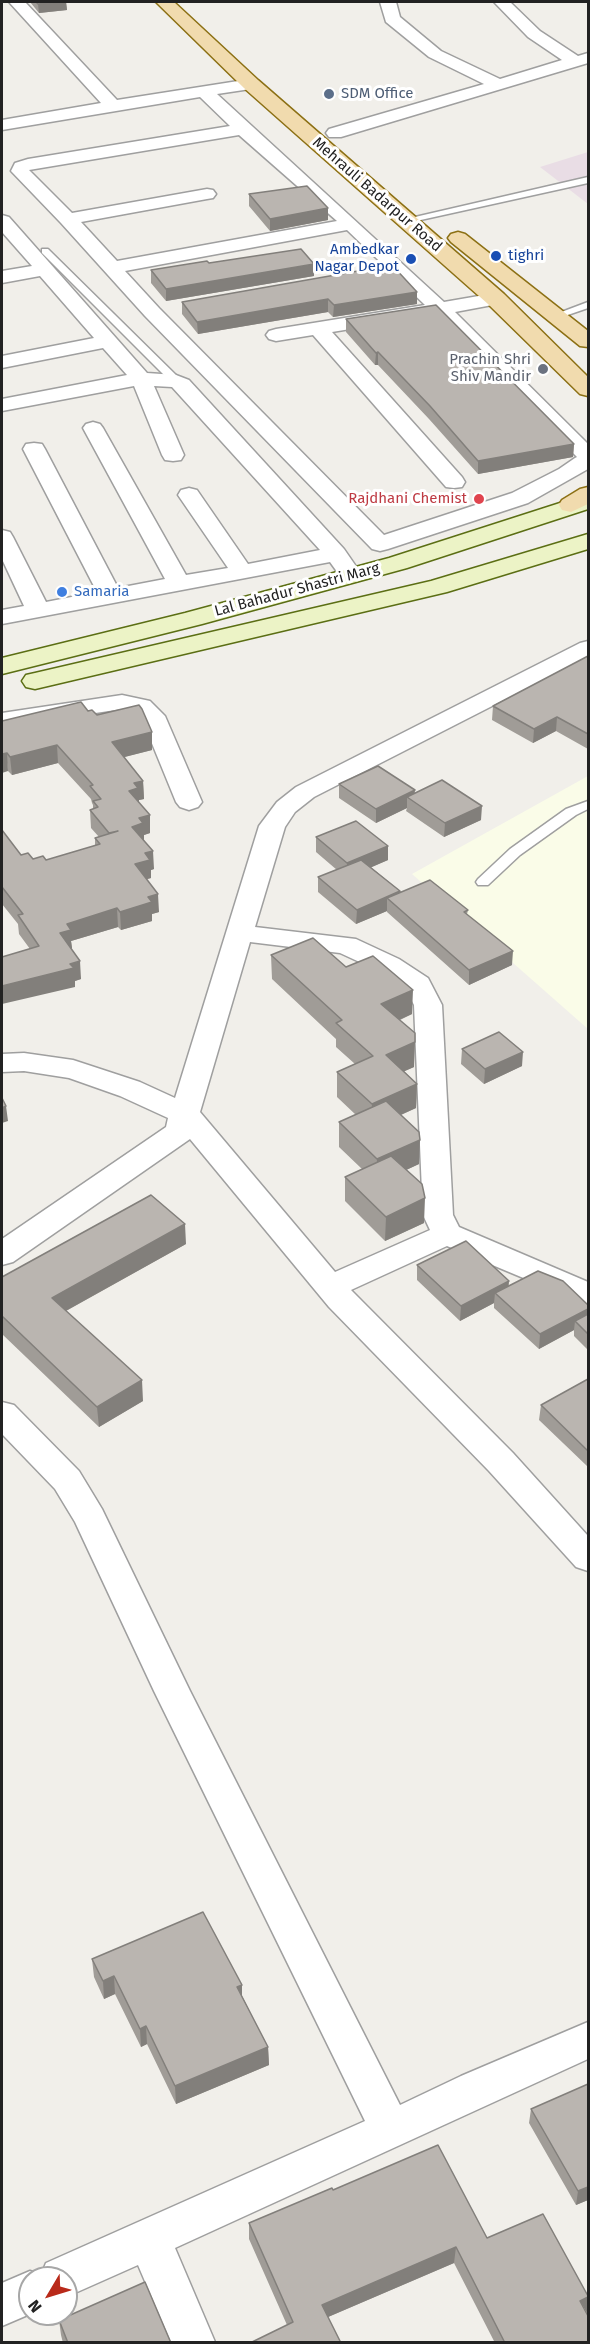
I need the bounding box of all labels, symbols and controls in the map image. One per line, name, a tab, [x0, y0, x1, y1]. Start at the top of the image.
place label: SDM Office	[341, 85, 413, 103]
marker: SDM Office	[322, 87, 336, 101]
street label: Mehrauli Badarpur Road	[309, 134, 445, 256]
place label: Ambedkar Nagar Depot	[314, 241, 399, 276]
place label: tighri	[508, 247, 544, 265]
marker: tighri	[489, 249, 503, 263]
marker: Ambedkar Nagar Depot	[404, 252, 418, 266]
place label: Prachin Shri Shiv Mandir	[449, 351, 531, 386]
marker: Prachin Shri Shiv Mandir	[536, 362, 550, 376]
place label: Rajdhani Chemist	[348, 490, 467, 508]
marker: Rajdhani Chemist	[472, 492, 486, 506]
street label: Lal Bahadur Shastri Marg	[213, 559, 381, 621]
place label: Samaria	[74, 583, 130, 601]
marker: Samaria	[55, 585, 69, 599]
north arrow	[18, 2266, 78, 2326]
text: N	[24, 2296, 46, 2316]

